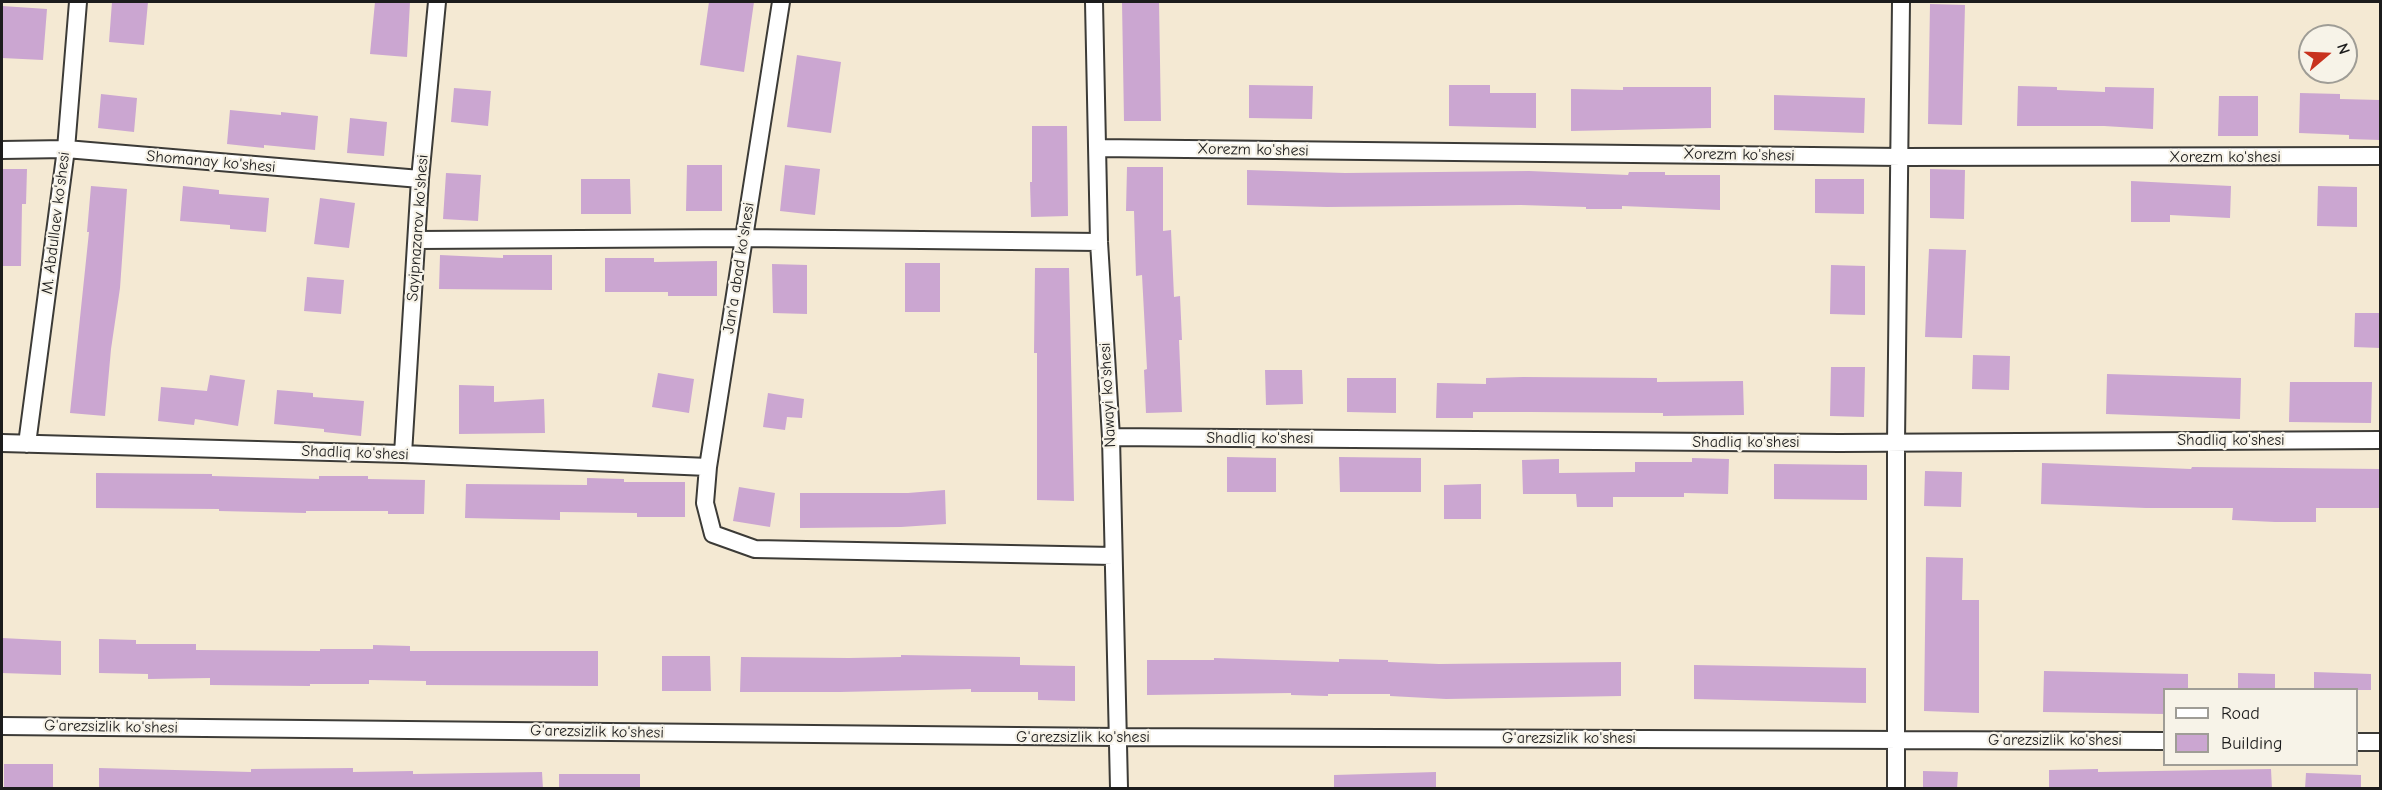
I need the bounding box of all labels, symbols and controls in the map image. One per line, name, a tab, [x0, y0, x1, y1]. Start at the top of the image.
north arrow	[2298, 24, 2358, 84]
text: N	[2333, 41, 2353, 57]
street label: Xorezm ko'shesi	[1197, 139, 1309, 161]
street label: Xorezm ko'shesi	[1683, 144, 1795, 166]
street label: Shomanay ko'shesi	[146, 147, 276, 177]
street label: Xorezm ko'shesi	[2169, 147, 2281, 167]
street label: M. Abdullaev ko'shesi	[38, 151, 74, 295]
street label: Sayipnazarov ko'shesi	[403, 154, 433, 302]
street label: Jan'a abad ko'shesi	[719, 201, 759, 335]
street label: Nawayi ko'shesi	[1096, 342, 1120, 448]
street label: Shadliq ko'shesi	[1206, 428, 1314, 448]
street label: Shadliq ko'shesi	[2177, 430, 2285, 450]
street label: Shadliq ko'shesi	[1692, 432, 1800, 452]
street label: Shadliq ko'shesi	[301, 442, 409, 464]
legend	[2163, 688, 2358, 766]
text: Road	[2221, 703, 2260, 724]
street label: G'arezsizlik ko'shesi	[44, 716, 178, 738]
street label: G'arezsizlik ko'shesi	[530, 721, 664, 743]
street label: G'arezsizlik ko'shesi	[1016, 727, 1150, 747]
street label: G'arezsizlik ko'shesi	[1502, 728, 1636, 748]
street label: G'arezsizlik ko'shesi	[1988, 730, 2122, 750]
text: Building	[2221, 733, 2283, 754]

